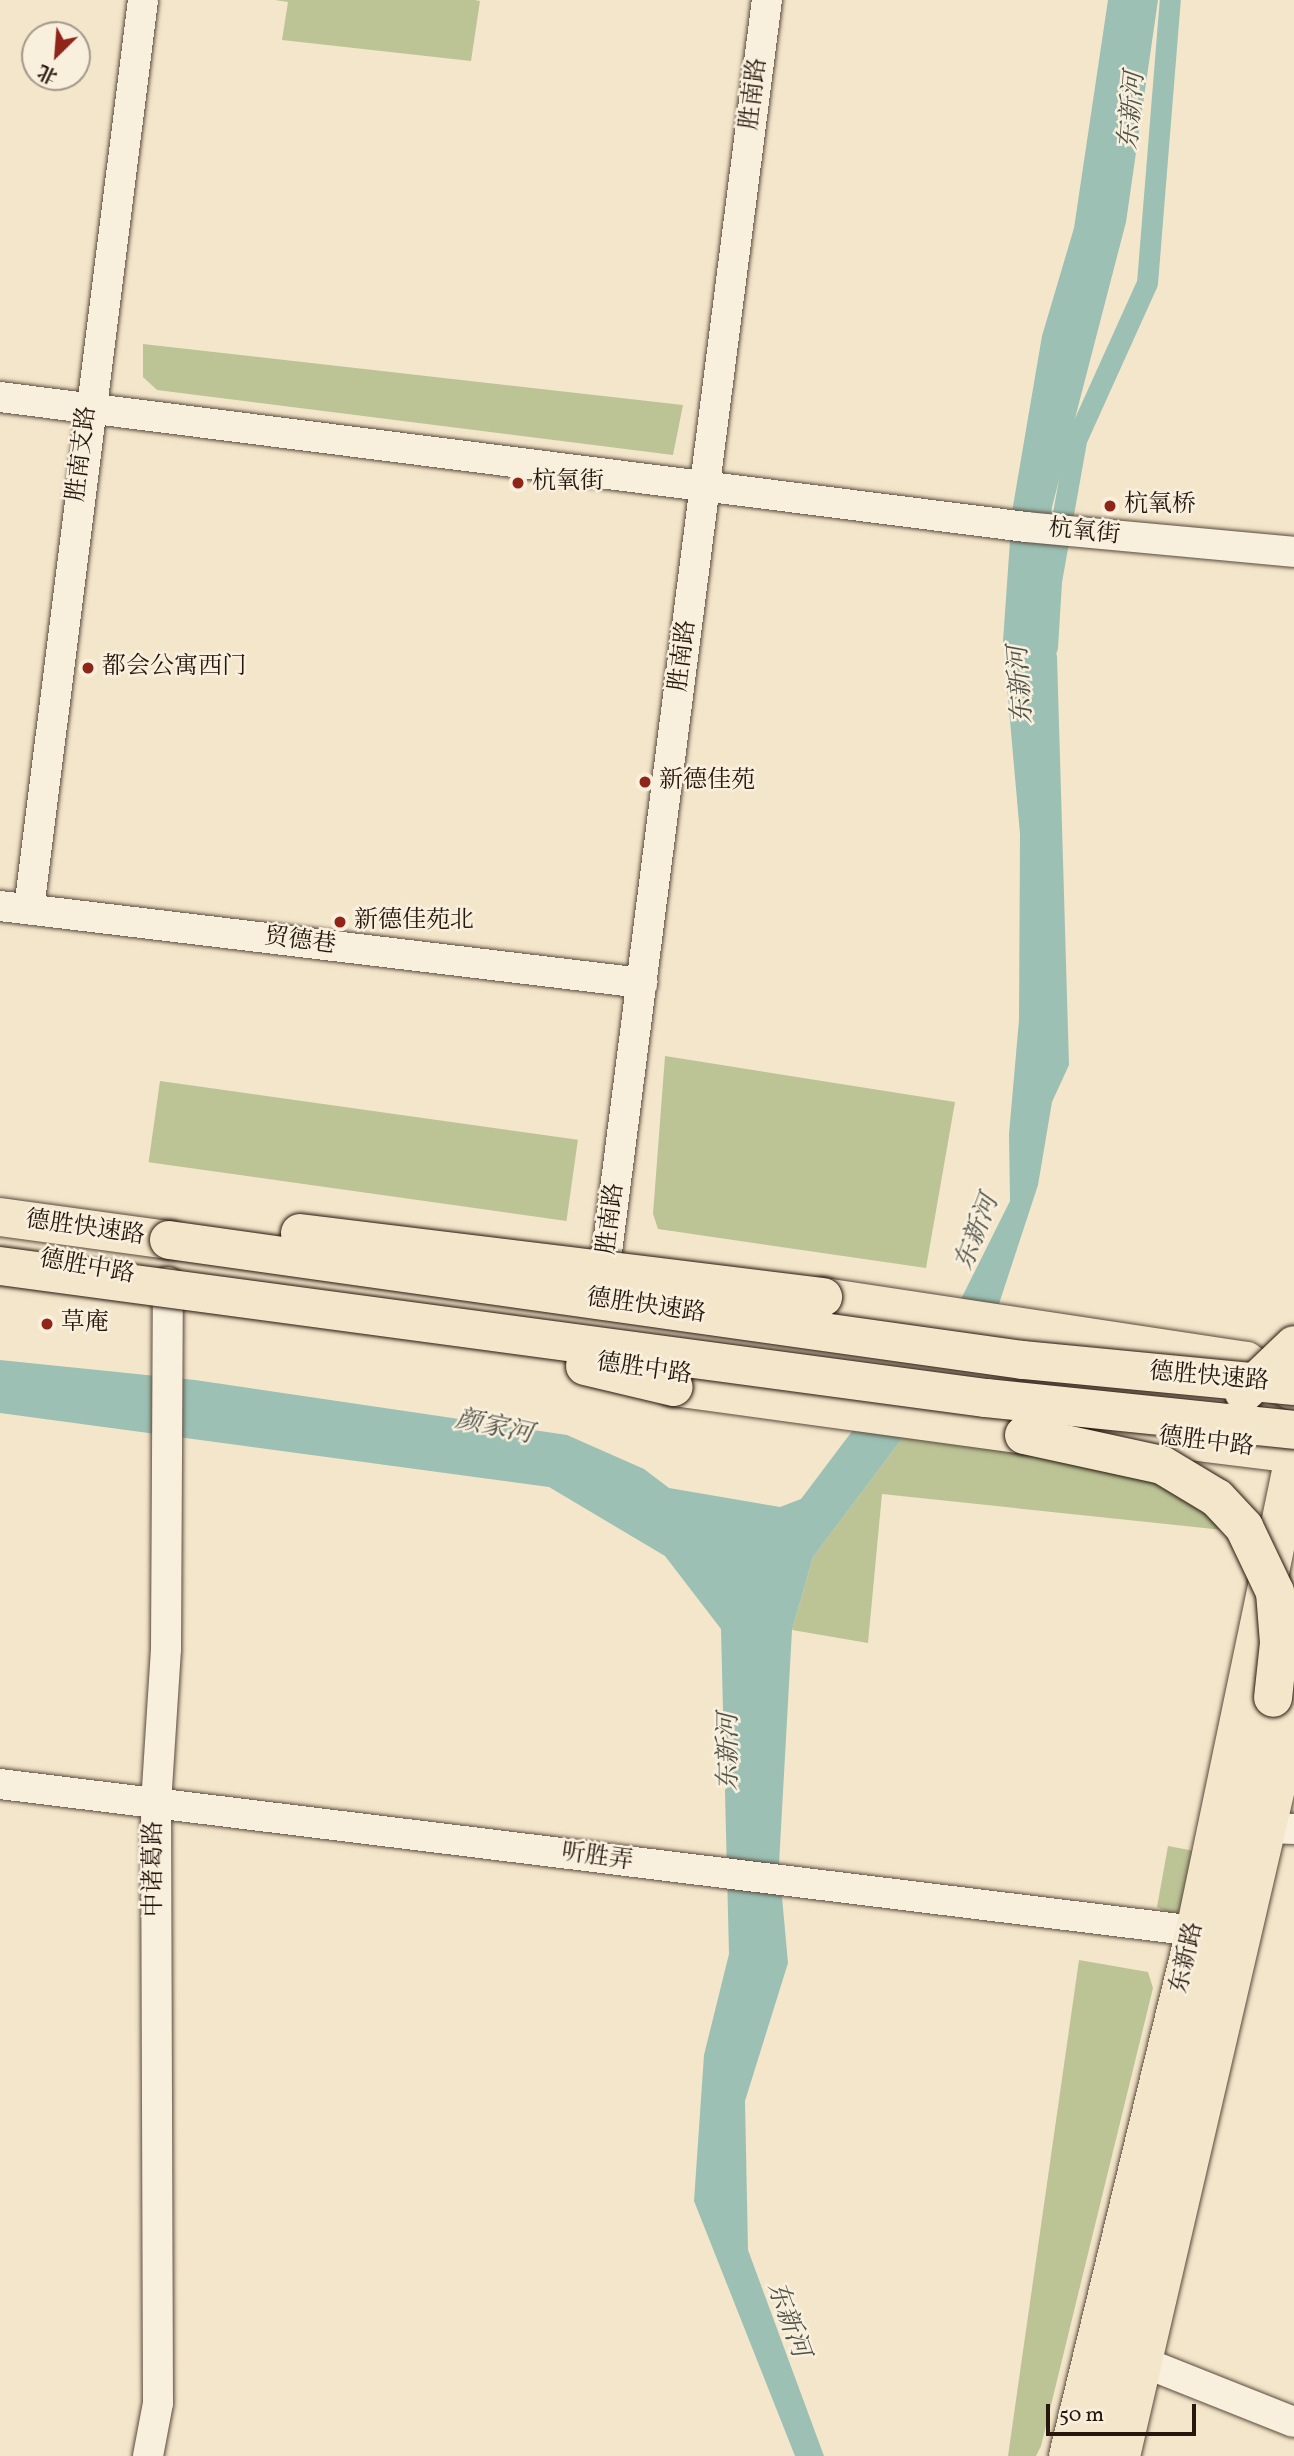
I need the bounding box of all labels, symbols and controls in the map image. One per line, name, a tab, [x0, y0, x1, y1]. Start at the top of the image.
north arrow	[21, 21, 91, 91]
text: 北	[34, 57, 62, 89]
street label: 胜南路	[736, 57, 774, 131]
water label: 东新河	[1114, 71, 1152, 151]
street label: 胜南支路	[63, 405, 103, 503]
place label: 杭氧街	[532, 469, 604, 497]
marker: 杭氧街	[510, 475, 526, 491]
place label: 杭氧桥	[1124, 492, 1196, 520]
marker: 杭氧桥	[1102, 498, 1118, 514]
street label: 杭氧街	[1047, 515, 1121, 551]
street label: 胜南路	[665, 619, 703, 693]
water label: 东新河	[1004, 645, 1040, 725]
place label: 都会公寓西门	[102, 654, 246, 682]
marker: 都会公寓西门	[80, 660, 96, 676]
place label: 新德佳苑	[659, 768, 755, 796]
marker: 新德佳苑	[637, 774, 653, 790]
place label: 新德佳苑北	[354, 908, 474, 936]
marker: 新德佳苑北	[332, 914, 348, 930]
street label: 贸德巷	[263, 923, 337, 961]
street label: 胜南路	[593, 1182, 631, 1256]
water label: 东新河	[949, 1191, 1007, 1275]
street label: 德胜快速路	[24, 1206, 146, 1252]
street label: 德胜中路	[37, 1245, 137, 1291]
street label: 德胜快速路	[585, 1284, 707, 1330]
place label: 草庵	[61, 1310, 109, 1338]
marker: 草庵	[39, 1316, 55, 1332]
street label: 德胜中路	[594, 1349, 694, 1391]
street label: 德胜快速路	[1148, 1358, 1270, 1398]
water label: 颜家河	[453, 1405, 535, 1451]
street label: 德胜中路	[1157, 1423, 1255, 1463]
water label: 东新河	[714, 1713, 746, 1791]
street label: 中诸葛路	[141, 1821, 169, 1917]
street label: 听胜弄	[559, 1839, 635, 1877]
street label: 东新路	[1166, 1920, 1210, 1996]
water label: 东新河	[759, 2278, 815, 2362]
scale bar	[1049, 2390, 1200, 2434]
text: 50 m	[1059, 2401, 1104, 2430]

